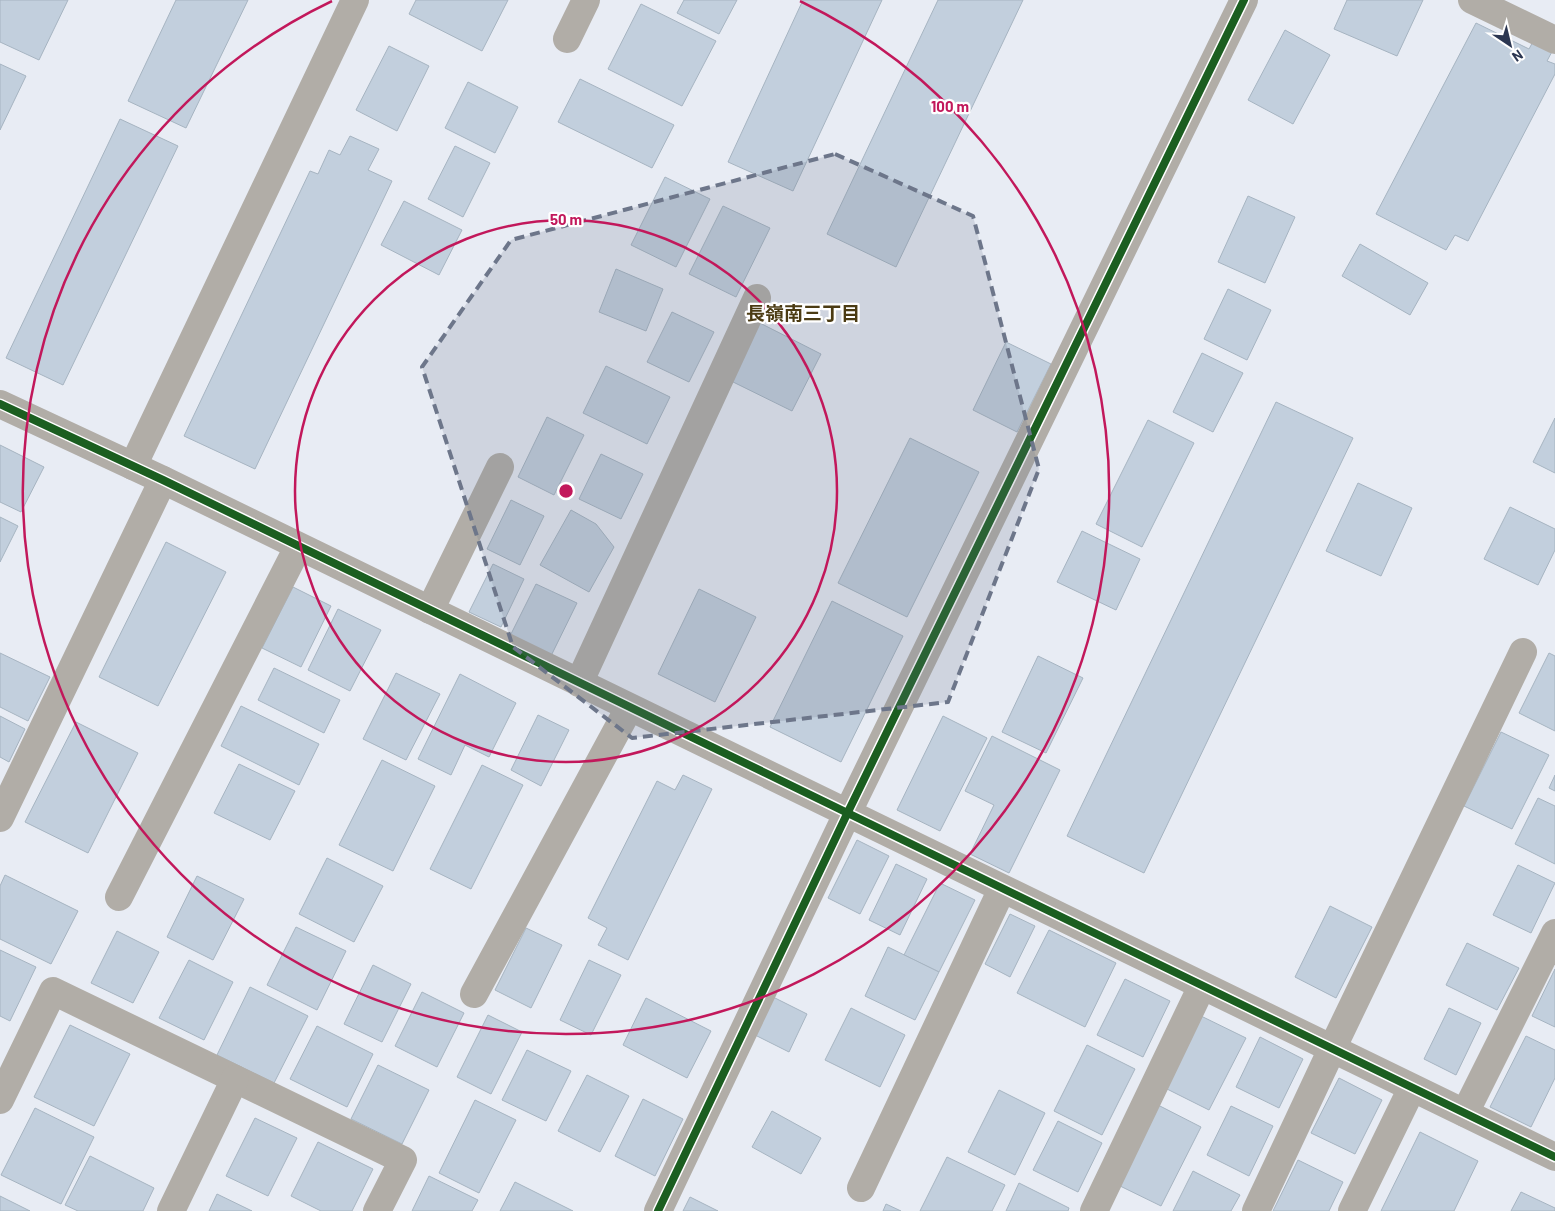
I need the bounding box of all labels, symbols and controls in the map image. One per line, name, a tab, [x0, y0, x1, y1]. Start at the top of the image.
north arrow	[1485, 20, 1535, 70]
text: N	[1509, 46, 1526, 66]
text: 100 m	[931, 97, 969, 115]
text: 50 m	[550, 210, 582, 228]
district label: 長嶺南三丁目	[746, 301, 860, 324]
centre of rings	[557, 482, 575, 500]

